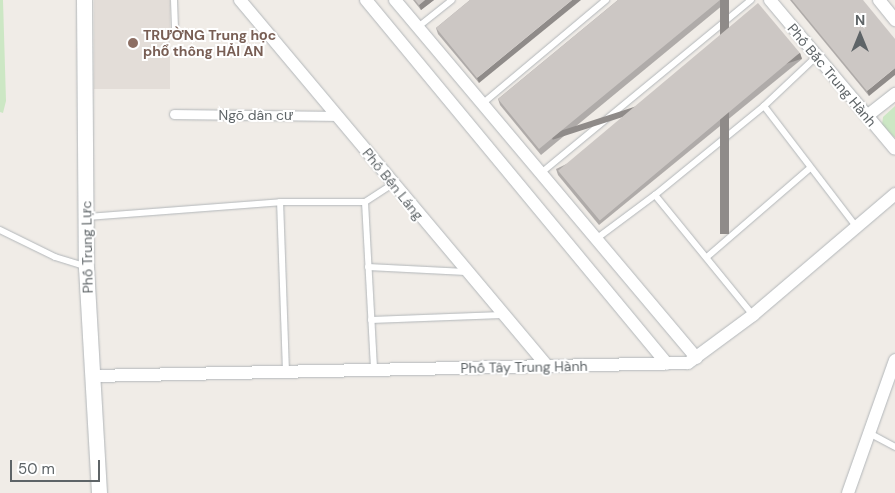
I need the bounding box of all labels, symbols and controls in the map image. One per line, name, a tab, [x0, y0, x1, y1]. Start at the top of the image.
north arrow	[835, 10, 885, 60]
text: N	[855, 11, 865, 29]
street label: Phố Bắc Trung Hành	[784, 20, 880, 130]
place label: TRƯỜNG Trung học phổ thông HẢI AN	[143, 27, 276, 59]
marker: TRƯỜNG Trung học phổ thông HẢI AN	[127, 37, 139, 49]
street label: Ngõ dân cư	[219, 107, 293, 123]
street label: Phố Bến Láng	[359, 145, 427, 223]
street label: Phố Trung Lực	[78, 200, 96, 294]
street label: Phố Tây Trung Hành	[460, 357, 588, 377]
scale bar	[12, 450, 102, 482]
text: 50 m	[18, 459, 55, 479]

